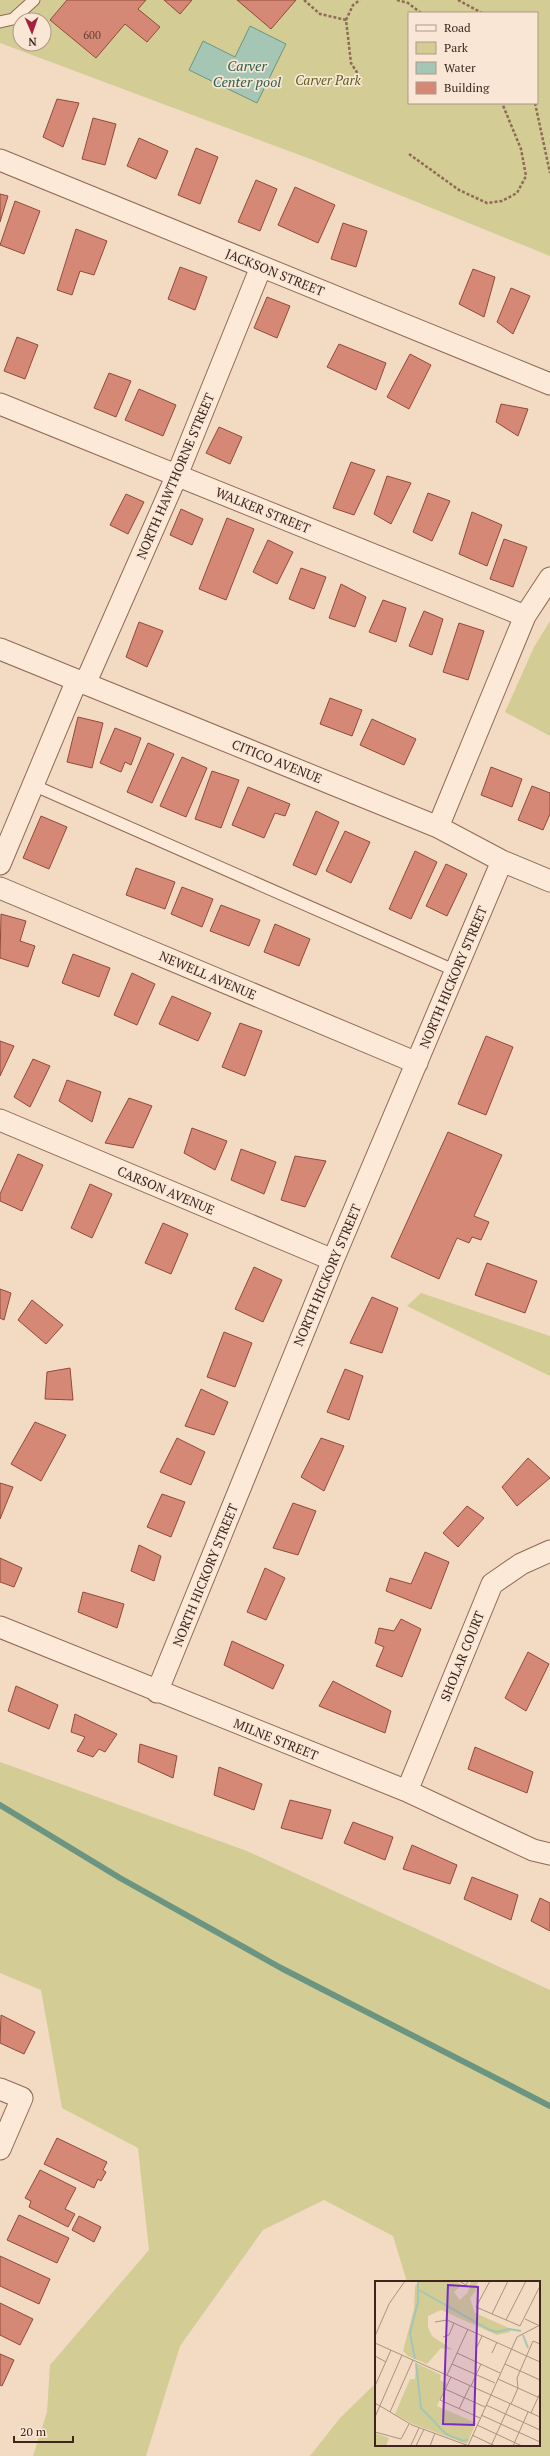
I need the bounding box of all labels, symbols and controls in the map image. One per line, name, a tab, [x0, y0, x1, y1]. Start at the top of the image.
north arrow	[12, 12, 52, 52]
legend	[408, 12, 538, 104]
text: Road	[444, 20, 471, 35]
house number: 600	[83, 28, 101, 42]
text: N	[27, 35, 37, 49]
text: Park	[444, 40, 469, 55]
water label: Carver Center pool	[213, 56, 281, 91]
text: Water	[444, 60, 476, 75]
park label: Carver Park	[295, 71, 361, 89]
text: Building	[444, 80, 490, 95]
street label: JACKSON STREET	[223, 244, 327, 300]
street label: NORTH HAWTHORNE STREET	[132, 390, 218, 562]
street label: WALKER STREET	[213, 483, 313, 537]
street label: CITICO AVENUE	[229, 735, 325, 787]
street label: NORTH HICKORY STREET	[415, 903, 491, 1051]
street label: NEWELL AVENUE	[157, 946, 259, 1004]
street label: CARSON AVENUE	[115, 1161, 217, 1219]
street label: NORTH HICKORY STREET	[289, 1201, 365, 1349]
street label: NORTH HICKORY STREET	[168, 1501, 242, 1649]
street label: SHOLAR COURT	[436, 1608, 488, 1704]
street label: MILNE STREET	[231, 1714, 321, 1764]
inset map	[375, 2281, 540, 2446]
scale bar	[14, 2418, 73, 2444]
text: 20 m	[20, 2424, 47, 2439]

